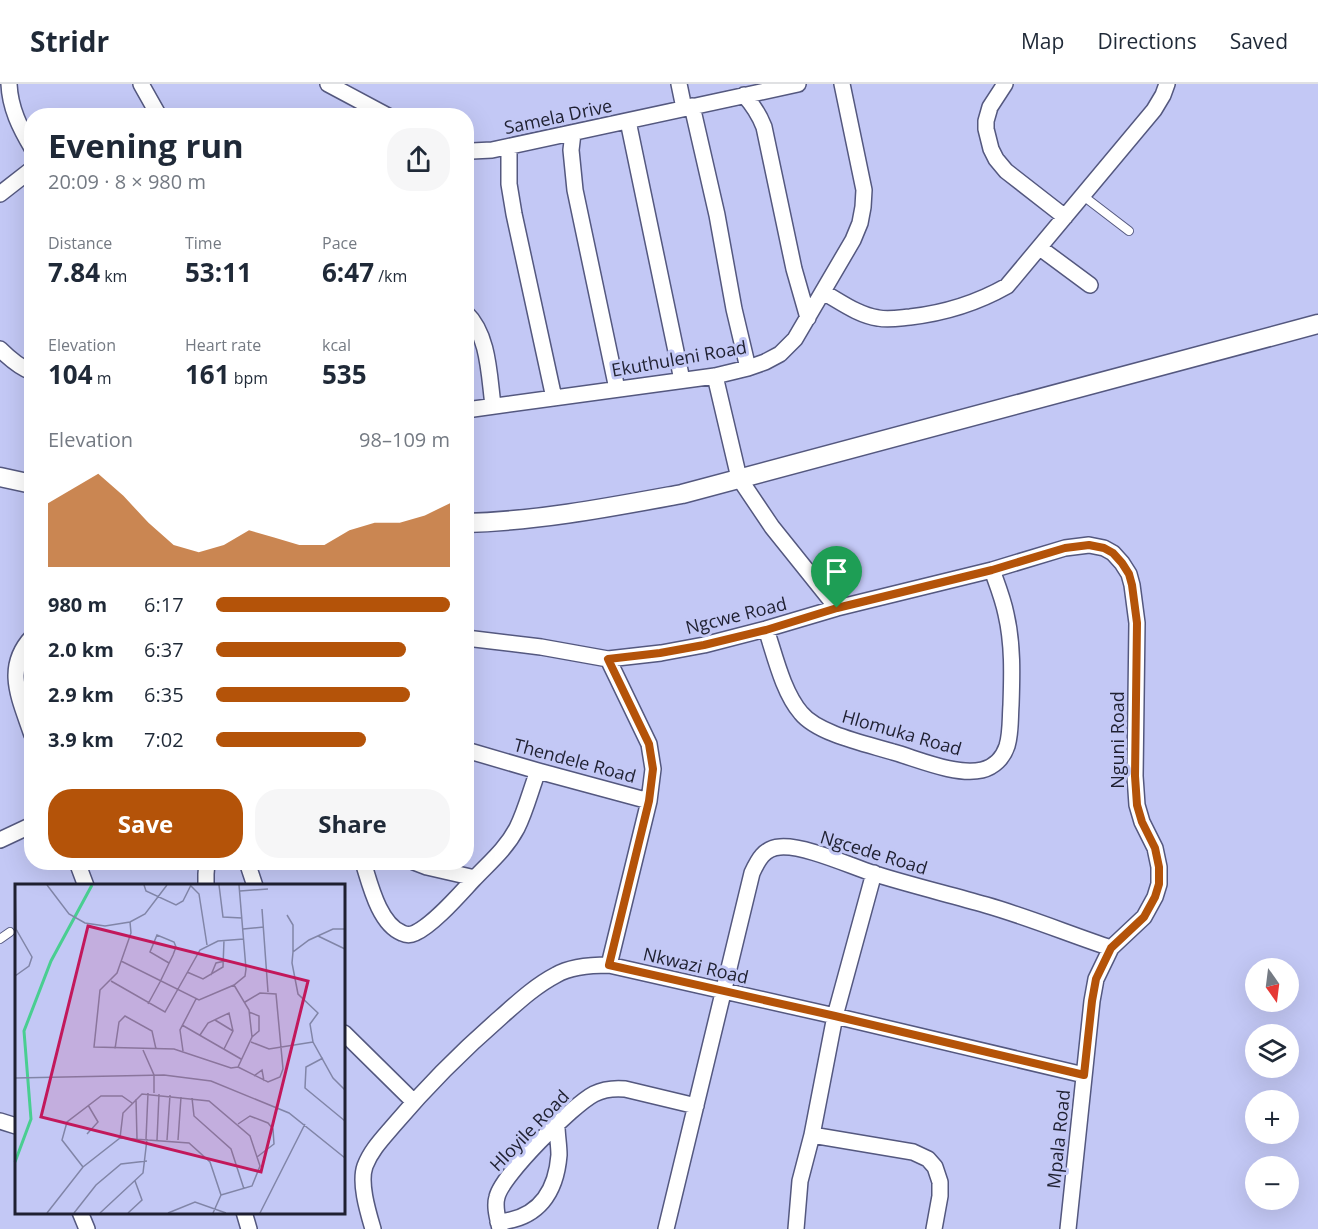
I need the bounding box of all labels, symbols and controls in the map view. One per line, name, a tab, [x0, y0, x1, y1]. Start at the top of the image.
text: Stridr	[30, 22, 109, 60]
text: Map	[1021, 27, 1064, 55]
text: Directions	[1097, 27, 1197, 55]
text: Saved	[1230, 27, 1288, 55]
street label: Samela Drive	[502, 93, 614, 139]
text: Evening run	[48, 123, 244, 168]
button: share	[387, 128, 450, 191]
text: 20:09 · 8 × 980 m	[48, 168, 206, 195]
text: Distance	[48, 232, 112, 254]
text: Time	[185, 232, 222, 254]
text: Pace	[322, 232, 357, 254]
text: 7.84	[48, 254, 100, 290]
text: 53:11	[185, 254, 252, 290]
text: 6:47	[322, 254, 374, 290]
text: km	[100, 265, 127, 287]
text: /km	[374, 265, 407, 287]
text: Elevation	[48, 334, 116, 356]
text: Heart rate	[185, 334, 261, 356]
text: kcal	[322, 334, 351, 356]
street label: Ekuthuleni Road	[610, 334, 748, 382]
text: 104	[48, 356, 93, 392]
text: 161	[185, 356, 230, 392]
text: 535	[322, 356, 367, 392]
text: m	[93, 367, 112, 389]
text: bpm	[230, 367, 268, 389]
text: Elevation	[48, 426, 133, 453]
text: 98–109 m	[359, 426, 450, 453]
pin	[811, 546, 862, 608]
icon: arrive	[820, 555, 853, 588]
text: 980 m	[48, 591, 107, 618]
text: 6:17	[144, 591, 184, 618]
street label: Ngcwe Road	[683, 591, 789, 639]
text: 2.0 km	[48, 636, 114, 663]
text: 6:37	[144, 636, 184, 663]
text: 2.9 km	[48, 681, 114, 708]
text: 6:35	[144, 681, 184, 708]
street label: Nguni Road	[1105, 691, 1129, 789]
street label: Hlomuka Road	[839, 703, 965, 761]
text: 3.9 km	[48, 726, 114, 753]
text: 7:02	[144, 726, 184, 753]
street label: Thendele Road	[511, 732, 639, 788]
button: Save	[48, 789, 243, 858]
button: Share	[255, 789, 450, 858]
street label: Ngcede Road	[818, 824, 930, 880]
inset map	[15, 884, 345, 1214]
street label: Nkwazi Road	[641, 941, 751, 989]
north arrow	[1245, 958, 1299, 1012]
map controls	[1245, 958, 1299, 1210]
button: layers	[1245, 1024, 1299, 1078]
street label: Hloyile Road	[484, 1084, 574, 1176]
street label: Mpala Road	[1041, 1088, 1075, 1190]
button: +	[1245, 1090, 1299, 1144]
button: −	[1245, 1156, 1299, 1210]

